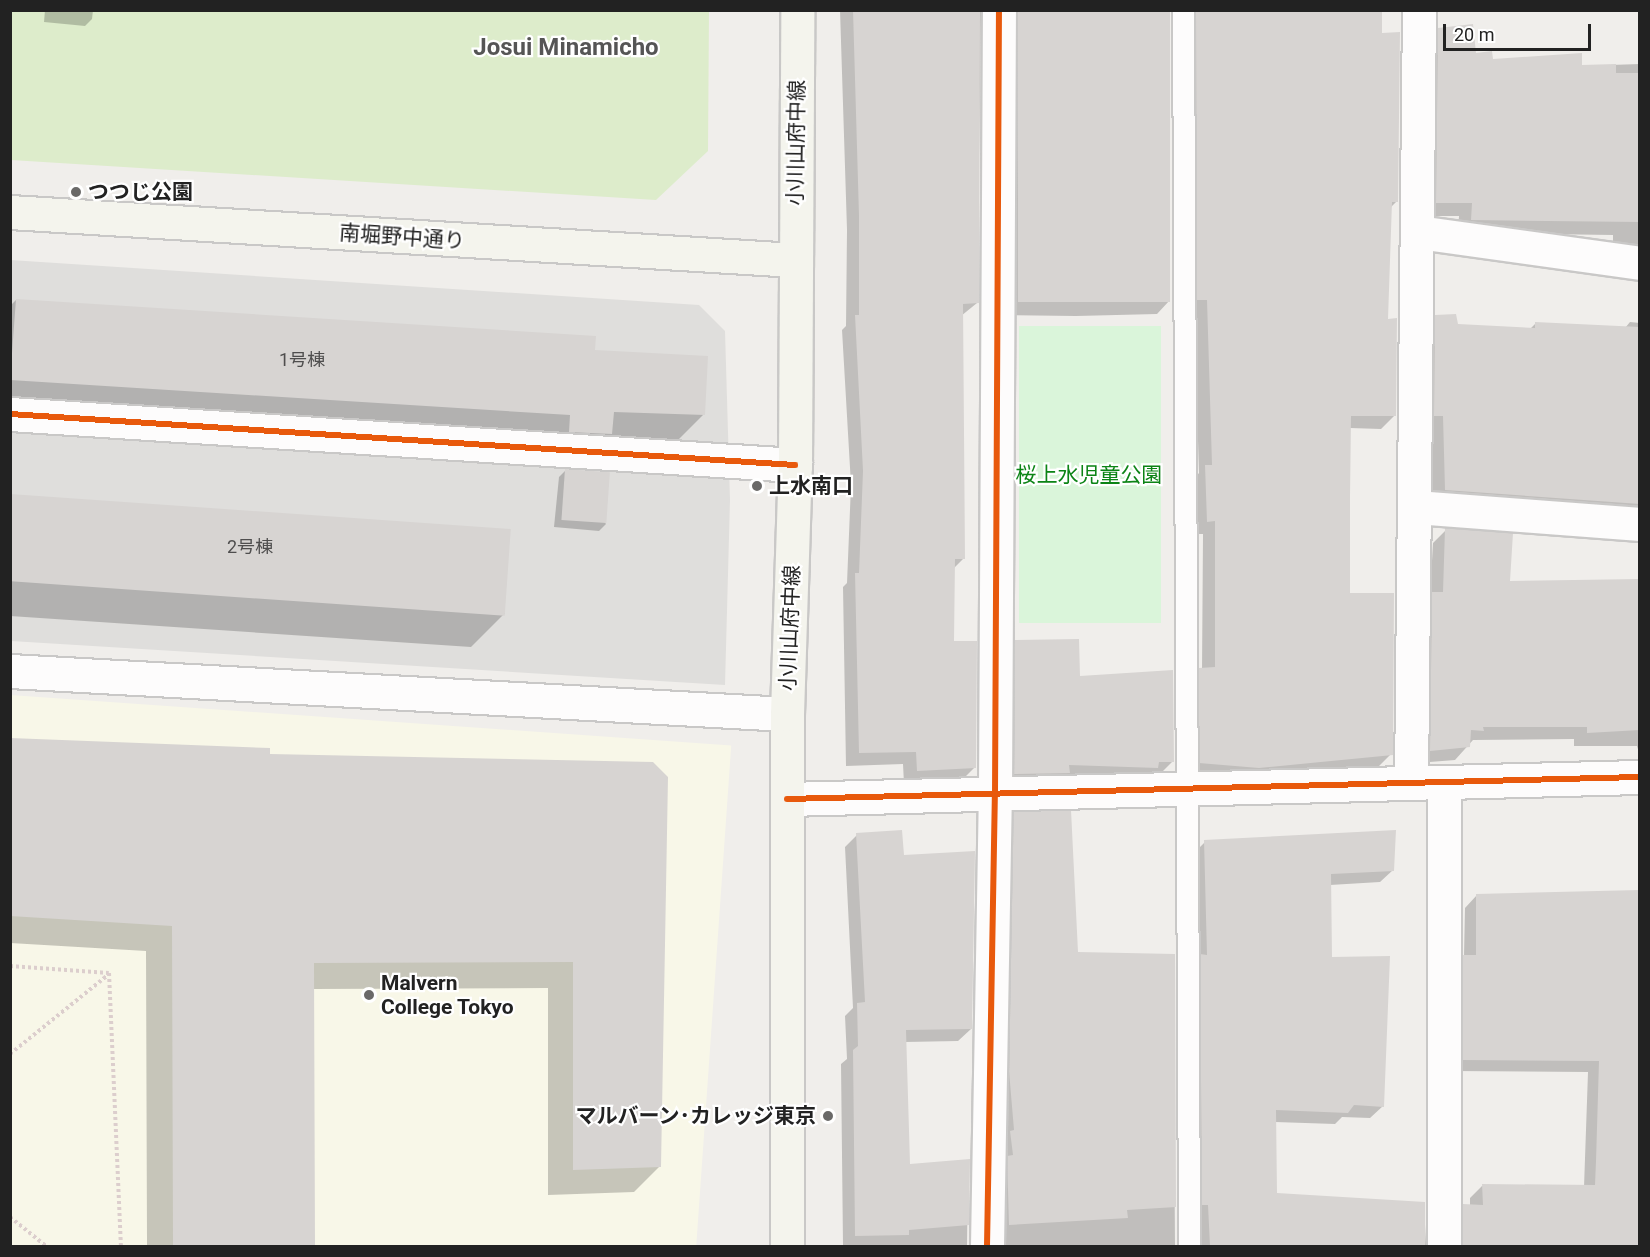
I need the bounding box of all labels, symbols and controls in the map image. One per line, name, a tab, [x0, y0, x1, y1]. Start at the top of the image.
scale bar	[1446, 12, 1594, 50]
text: 20 m	[1454, 24, 1494, 45]
district label: Josui Minamicho	[473, 34, 659, 62]
street label: 小川山府中線	[782, 80, 810, 206]
place label: つつじ公園	[88, 179, 193, 205]
marker: つつじ公園	[69, 185, 83, 199]
street label: 南堀野中通り	[338, 220, 466, 254]
house number: 1号棟	[279, 349, 325, 371]
park label: 桜上水児童公園	[1016, 462, 1162, 488]
place label: 上水南口	[769, 473, 853, 499]
marker: 上水南口	[750, 479, 764, 493]
house number: 2号棟	[227, 536, 273, 558]
street label: 小川山府中線	[775, 565, 805, 691]
place label: Malvern College Tokyo	[381, 970, 514, 1020]
marker: Malvern College Tokyo	[362, 988, 376, 1002]
place label: マルバーン･カレッジ東京	[575, 1103, 816, 1129]
marker: マルバーン･カレッジ東京	[821, 1109, 835, 1123]

